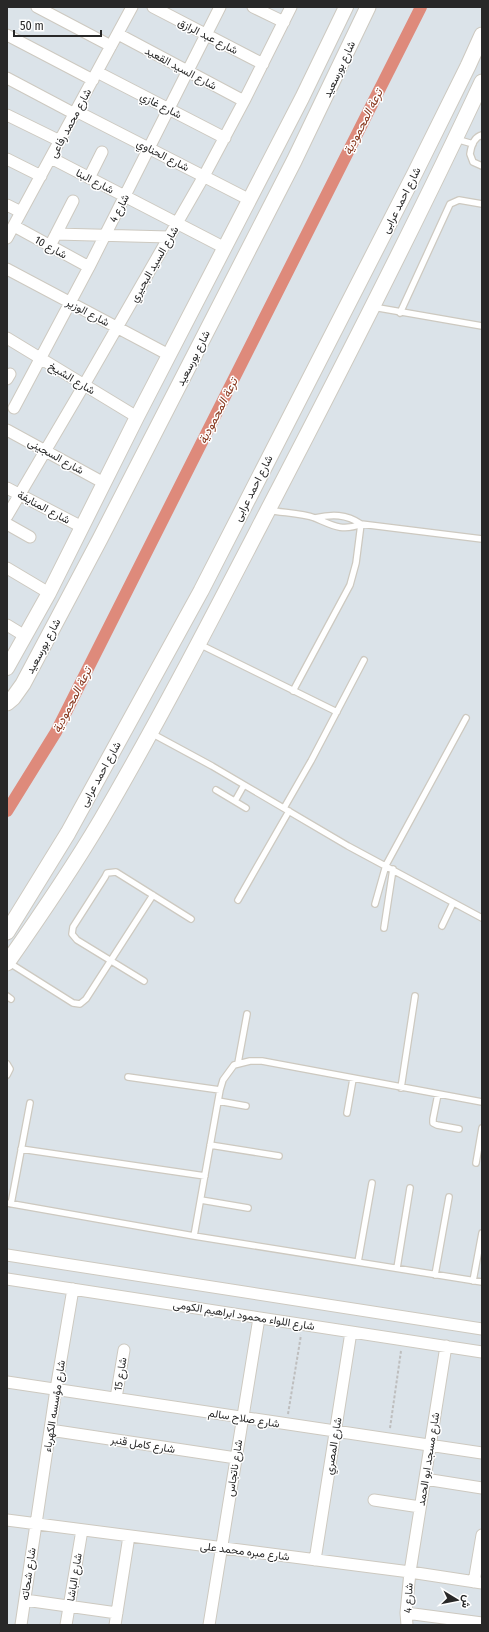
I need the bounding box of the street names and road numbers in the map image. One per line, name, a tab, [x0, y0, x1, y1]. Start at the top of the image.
street label: شارع عبد الرازق	[175, 16, 240, 58]
street label: شارع بورسعيد	[321, 39, 359, 100]
street label: شارع السيد القعيد	[142, 44, 219, 94]
street label: شارع محمد رفاعى	[47, 86, 95, 161]
street label: شارع غازي	[136, 89, 184, 124]
street label: شارع الحناوي	[133, 137, 191, 177]
street label: شارع احمد عرابى	[379, 165, 425, 236]
street label: شارع البنا	[73, 166, 116, 198]
street label: شارع 4	[107, 192, 133, 225]
street label: شارع السيد البحيري	[127, 224, 184, 306]
street label: شارع 10	[32, 233, 69, 263]
street label: شارع الوزير	[63, 295, 112, 330]
street label: شارع بورسعيد	[174, 328, 214, 389]
street label: شارع الشيخ	[46, 359, 98, 398]
street label: شارع السجينى	[25, 436, 86, 478]
street label: شارع احمد عرابى	[231, 453, 277, 524]
street label: شارع المنايفة	[15, 488, 73, 528]
street label: شارع بورسعيد	[23, 616, 64, 676]
street label: شارع احمد عرابى	[77, 739, 125, 810]
street label: شارع اللواء محمود ابراهيم الكومى	[172, 1298, 316, 1334]
street label: شارع 15	[111, 1356, 131, 1392]
street label: شارع مؤسسه الكهرباء	[41, 1359, 69, 1453]
street label: شارع صلاح سالم	[207, 1406, 281, 1432]
street label: شارع مسجد ابو الحمد	[415, 1411, 443, 1507]
street label: شارع المصري	[323, 1416, 347, 1476]
street label: شارع كامل قنبر	[109, 1433, 176, 1457]
street label: شارع ناتجاس	[224, 1438, 246, 1498]
street label: شارع مبره محمد على	[199, 1540, 291, 1564]
street label: شارع شحاته	[18, 1547, 40, 1601]
street label: شارع الباشا	[64, 1552, 86, 1602]
street label: شارع 4	[401, 1582, 417, 1613]

